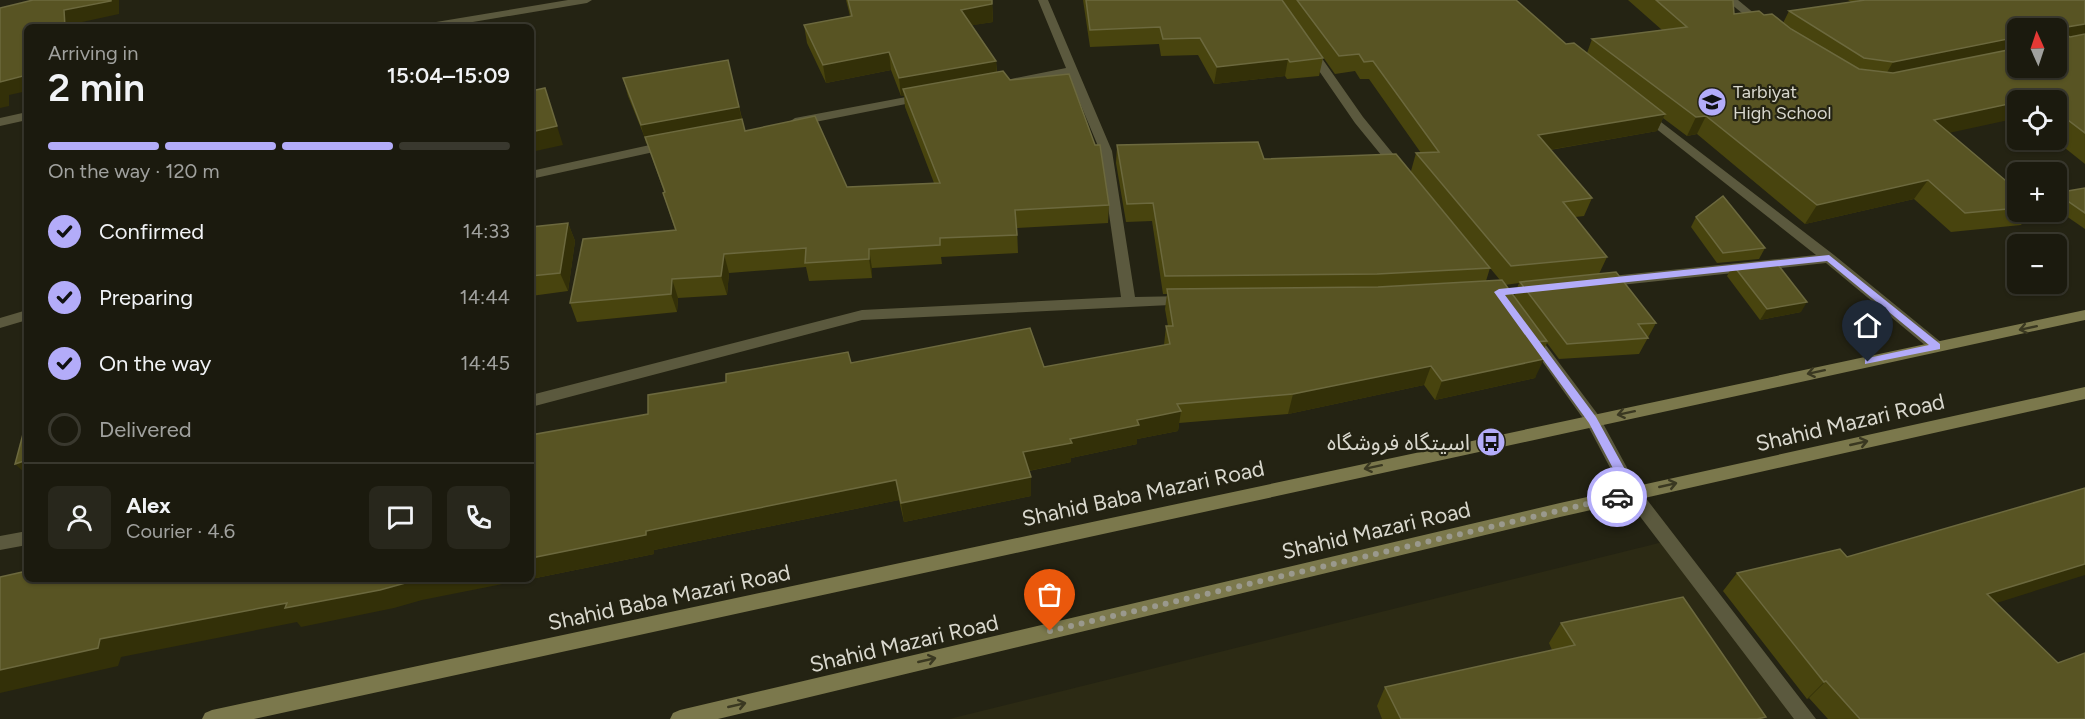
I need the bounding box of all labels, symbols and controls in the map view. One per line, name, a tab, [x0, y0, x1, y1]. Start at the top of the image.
north arrow	[2007, 18, 2067, 78]
map controls	[2007, 18, 2067, 294]
text: Arriving in	[48, 41, 138, 65]
text: 15:04–15:09	[387, 62, 510, 89]
text: 2 min	[48, 64, 145, 111]
place label: Tarbiyat High School	[1733, 81, 1831, 124]
school or university icon: Tarbiyat High School	[1696, 86, 1728, 118]
button: locate	[2007, 90, 2067, 150]
text: On the way · 120 m	[48, 159, 219, 183]
button: +	[2007, 162, 2067, 222]
icon: check	[48, 215, 81, 248]
text: Confirmed	[99, 218, 204, 245]
text: 14:33	[463, 219, 510, 243]
button: −	[2007, 234, 2067, 294]
icon: check	[48, 281, 81, 314]
text: Preparing	[99, 284, 193, 311]
text: 14:44	[459, 285, 510, 309]
pin	[1842, 300, 1893, 362]
icon: home	[1851, 309, 1884, 342]
one-way arrow	[2019, 322, 2038, 334]
icon: check	[48, 347, 81, 380]
text: On the way	[99, 350, 211, 377]
text: 14:45	[460, 351, 510, 375]
one-way arrow	[1807, 367, 1826, 379]
street label: Shahid Mazari Road	[1753, 388, 1947, 457]
one-way arrow	[1616, 408, 1636, 419]
text: Delivered	[99, 416, 192, 443]
bus stop icon: اسیتگاه فروشگاه	[1475, 426, 1507, 458]
place label: اسیتگاه فروشگاه	[1327, 429, 1470, 456]
one-way arrow	[1848, 437, 1868, 448]
street label: Shahid Baba Mazari Road	[1019, 455, 1267, 532]
one-way arrow	[1364, 462, 1384, 473]
courier	[1587, 467, 1647, 527]
one-way arrow	[1658, 479, 1677, 491]
icon: car	[1601, 481, 1634, 514]
button: person	[48, 486, 111, 549]
button: chat	[369, 486, 432, 549]
button: phone	[447, 486, 510, 549]
text: Alex	[126, 492, 171, 519]
street label: Shahid Mazari Road	[1279, 496, 1473, 565]
text: Courier · 4.6	[126, 519, 235, 543]
street label: Shahid Baba Mazari Road	[545, 559, 793, 636]
pin	[1024, 569, 1075, 631]
icon: bag	[1033, 578, 1066, 611]
street label: Shahid Mazari Road	[807, 609, 1001, 678]
one-way arrow	[917, 654, 936, 666]
one-way arrow	[727, 699, 746, 711]

